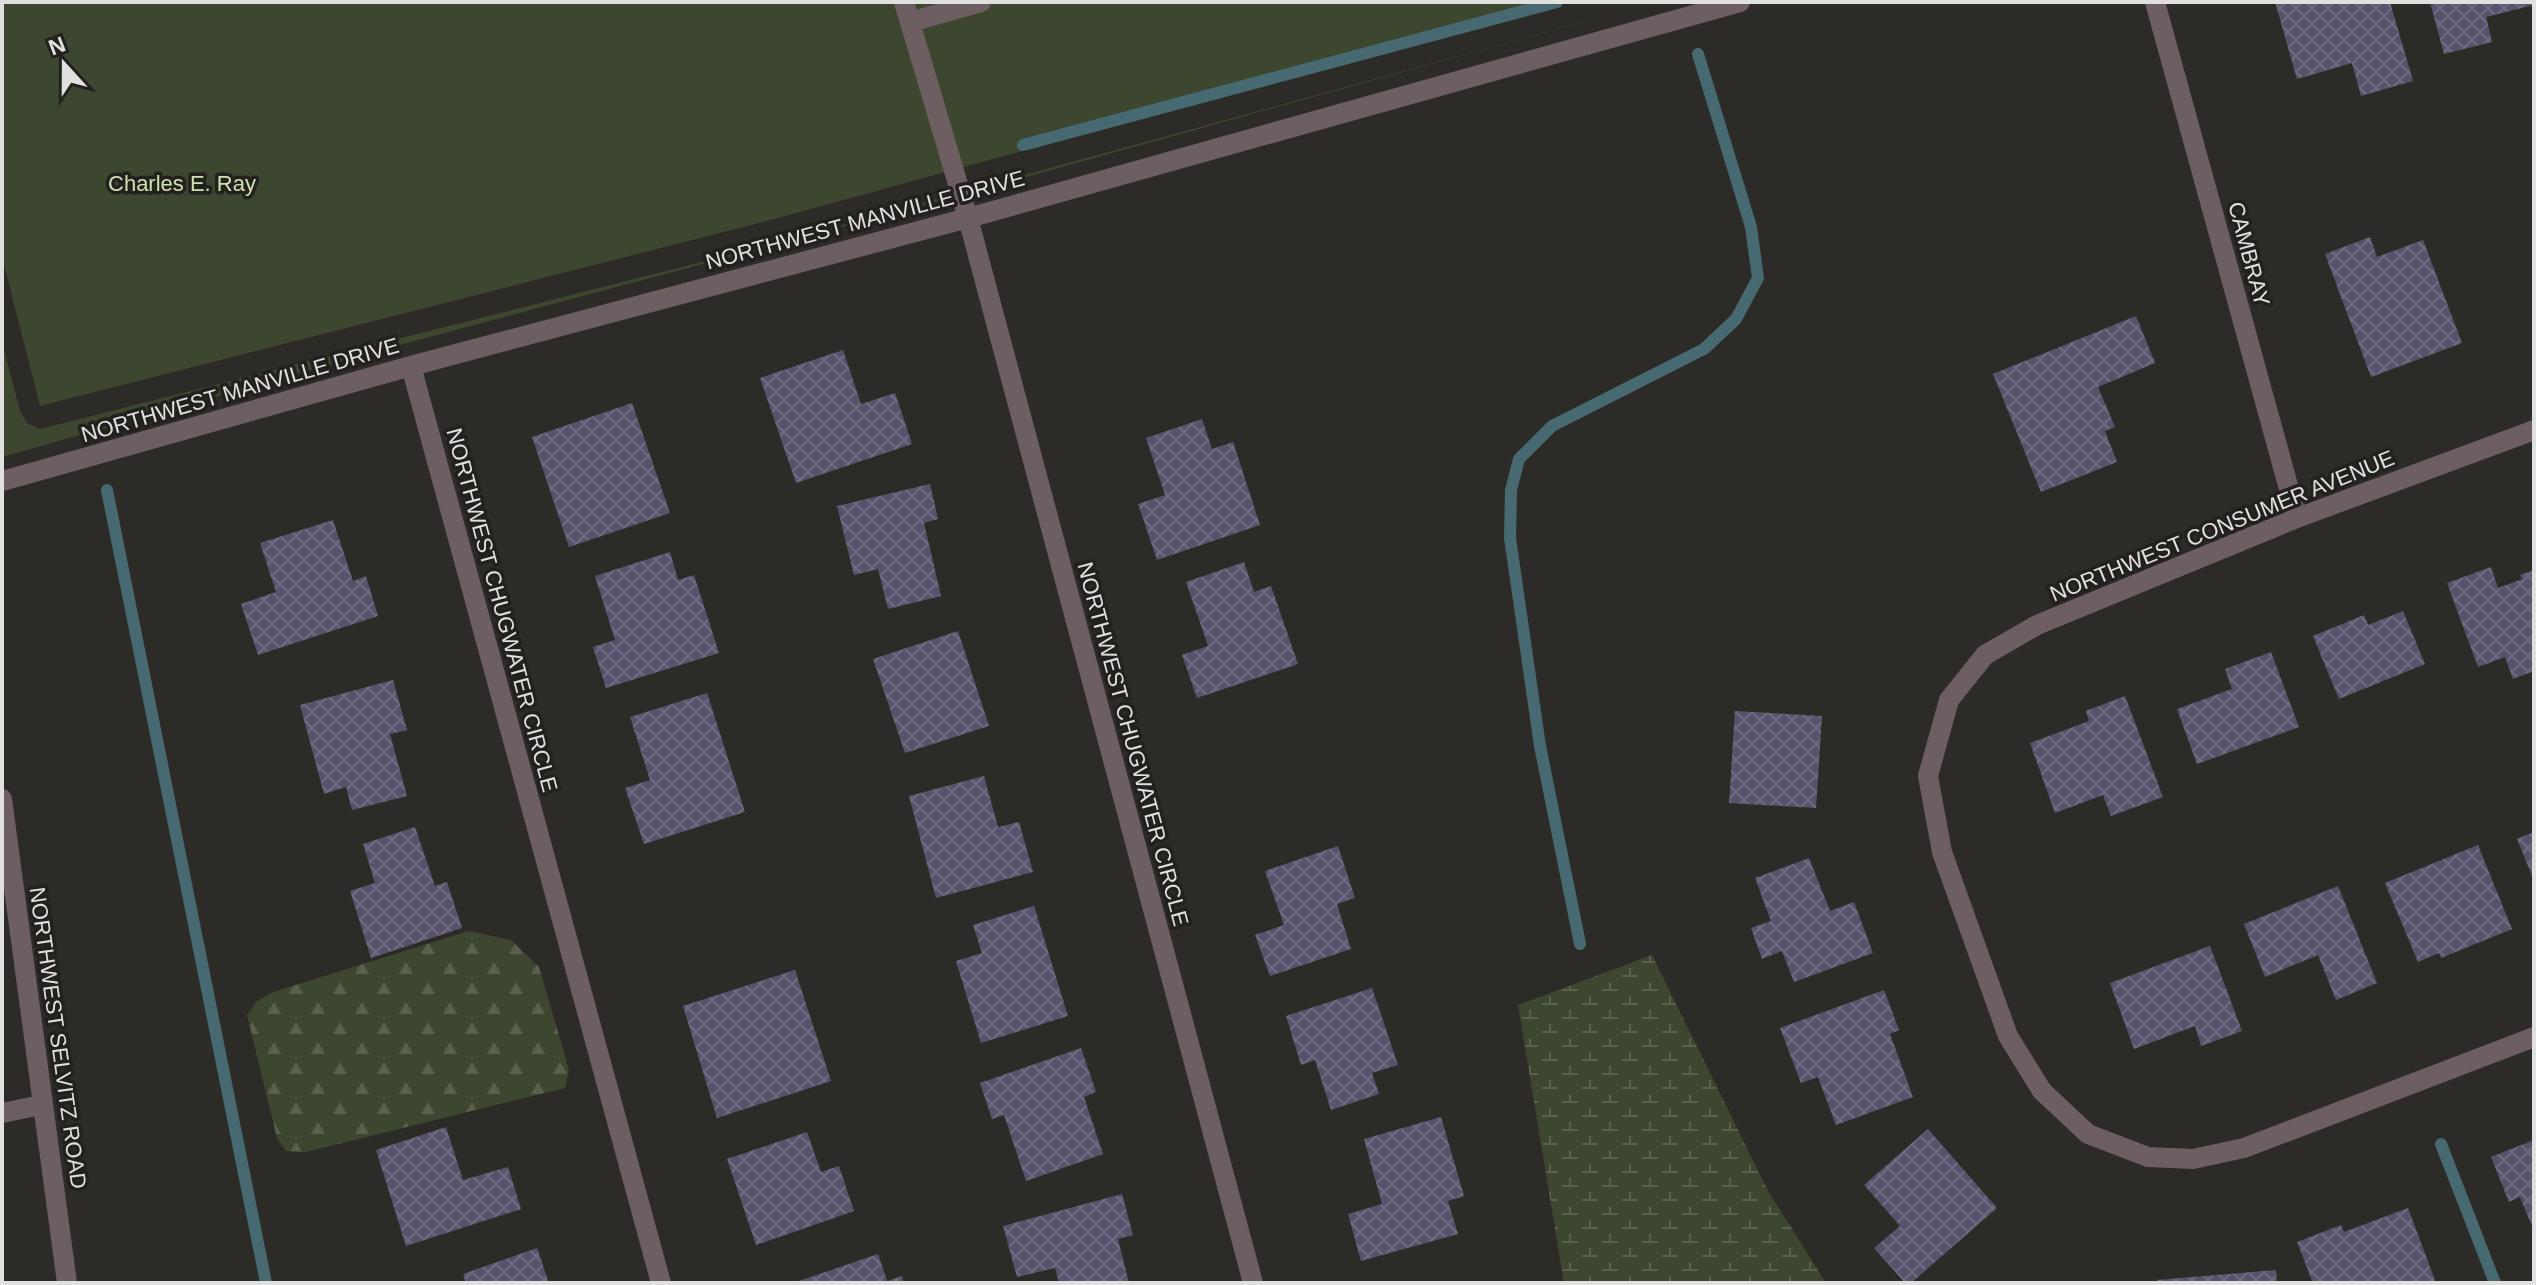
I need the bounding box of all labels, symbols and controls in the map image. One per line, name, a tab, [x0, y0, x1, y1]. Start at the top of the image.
north arrow	[24, 24, 104, 104]
text: N	[45, 31, 69, 60]
street label: NORTHWEST MANVILLE DRIVE	[703, 165, 1027, 275]
park label: Charles E. Ray	[108, 171, 256, 196]
street label: CAMBRAY	[2223, 199, 2275, 309]
street label: NORTHWEST MANVILLE DRIVE	[78, 333, 402, 447]
street label: NORTHWEST CHUGWATER CIRCLE	[441, 425, 563, 795]
street label: NORTHWEST CONSUMER AVENUE	[2046, 445, 2398, 607]
street label: NORTHWEST CHUGWATER CIRCLE	[1072, 559, 1194, 929]
street label: NORTHWEST SELVITZ ROAD	[24, 886, 92, 1190]

